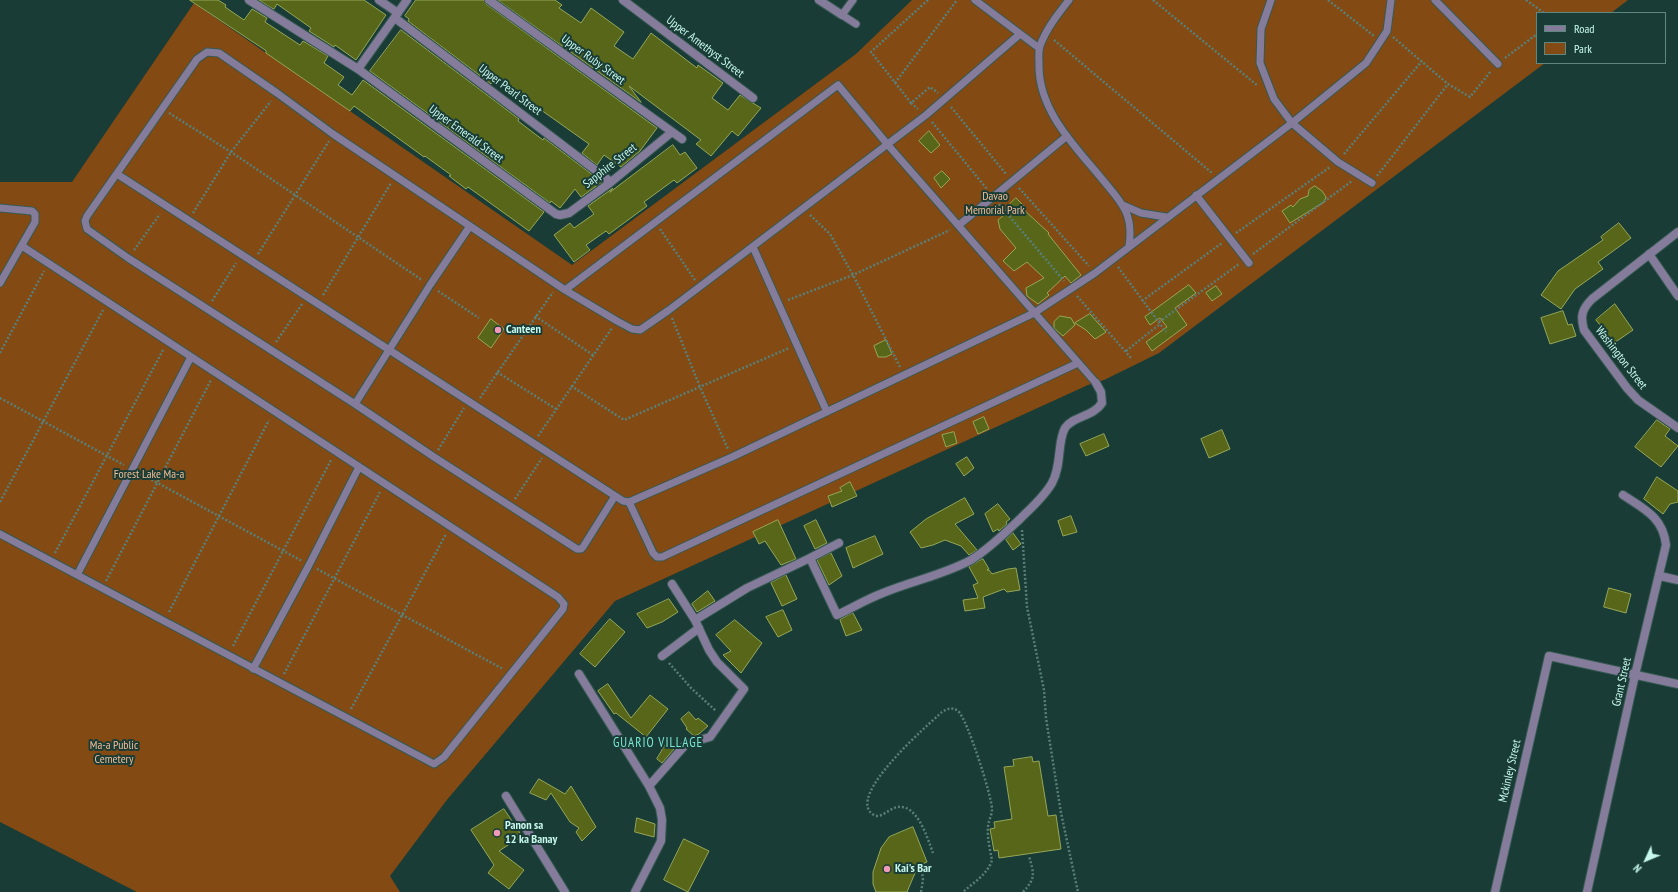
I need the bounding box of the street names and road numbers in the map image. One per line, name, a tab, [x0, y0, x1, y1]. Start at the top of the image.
street label: Upper Amethyst Street	[663, 13, 747, 81]
street label: Upper Ruby Street	[558, 32, 628, 88]
street label: Upper Pearl Street	[475, 61, 545, 119]
street label: Upper Emerald Street	[426, 102, 506, 166]
street label: Sapphire Street	[580, 141, 640, 191]
street label: Washington Street	[1592, 324, 1650, 392]
street label: Grant Street	[1609, 656, 1635, 708]
street label: Mckinley Street	[1496, 738, 1524, 804]

